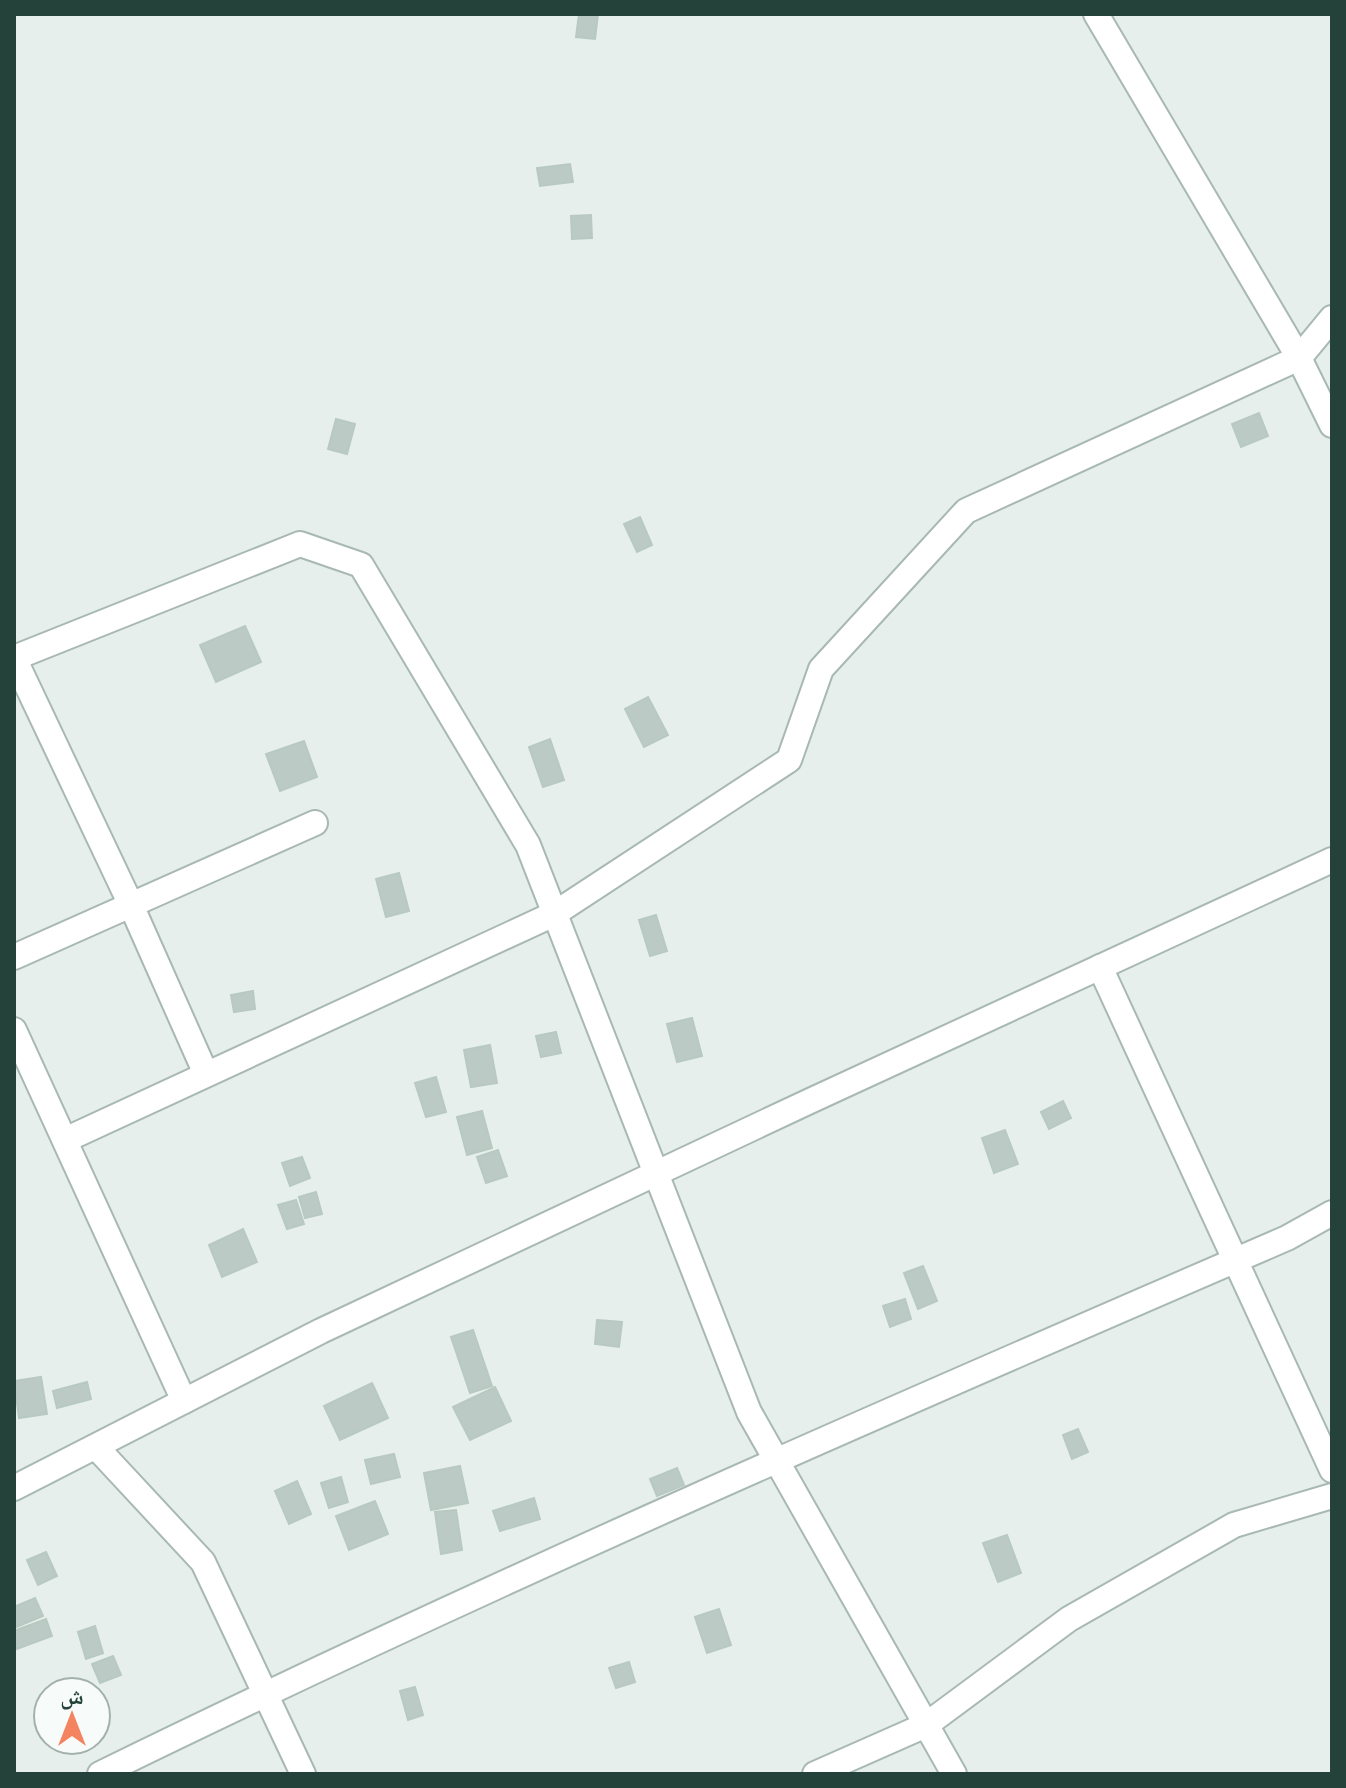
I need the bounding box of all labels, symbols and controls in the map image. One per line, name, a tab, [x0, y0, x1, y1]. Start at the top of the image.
north arrow	[32, 1676, 112, 1756]
text: ش	[60, 1684, 84, 1710]

